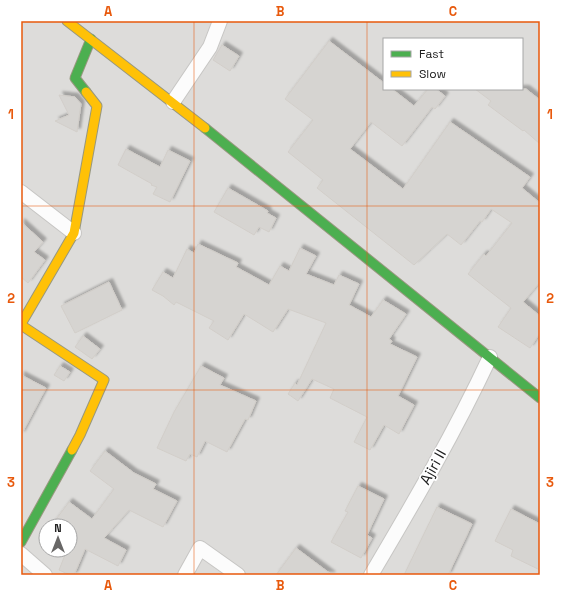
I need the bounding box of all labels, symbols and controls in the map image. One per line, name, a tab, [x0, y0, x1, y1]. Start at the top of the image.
text: A	[104, 3, 113, 20]
text: B	[276, 3, 285, 20]
text: C	[449, 3, 457, 20]
legend	[383, 38, 523, 90]
text: Fast	[419, 46, 444, 62]
text: Slow	[419, 66, 446, 82]
text: 1	[8, 106, 14, 123]
text: 1	[547, 106, 553, 123]
text: 2	[7, 290, 15, 307]
text: 2	[546, 290, 554, 307]
street label: Ajiri II	[415, 446, 450, 488]
text: 3	[7, 474, 15, 491]
text: 3	[546, 474, 554, 491]
north arrow	[38, 518, 78, 558]
text: N	[54, 521, 62, 535]
text: A	[104, 577, 113, 594]
text: B	[276, 577, 285, 594]
text: C	[449, 577, 457, 594]

